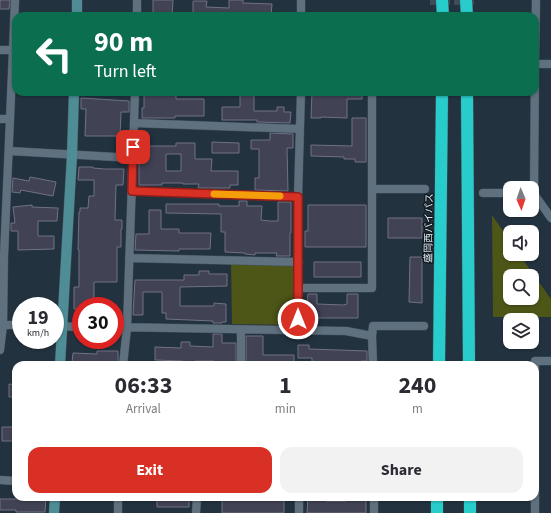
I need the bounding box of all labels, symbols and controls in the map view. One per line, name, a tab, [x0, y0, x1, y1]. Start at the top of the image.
text: 90 m	[94, 22, 153, 62]
icon: left	[28, 28, 80, 80]
text: Turn left	[94, 59, 156, 84]
pin	[116, 130, 150, 164]
icon: arrive	[122, 136, 144, 158]
north arrow	[503, 181, 539, 217]
map controls	[503, 181, 539, 349]
street label: 盛岡西バイパス	[421, 193, 437, 263]
button: sound	[503, 225, 539, 261]
button: search	[503, 269, 539, 305]
speed limit sign: 30	[72, 297, 124, 349]
position arrow	[277, 298, 319, 340]
text: 19	[27, 304, 49, 332]
button: layers	[503, 313, 539, 349]
text: km/h	[27, 326, 49, 340]
text: 06:33	[114, 368, 172, 403]
text: 1	[279, 368, 292, 403]
text: 240	[398, 368, 436, 403]
text: Arrival	[126, 400, 161, 418]
text: min	[275, 400, 296, 418]
text: m	[412, 400, 423, 418]
button: Exit	[28, 447, 272, 493]
button: Share	[280, 447, 523, 493]

